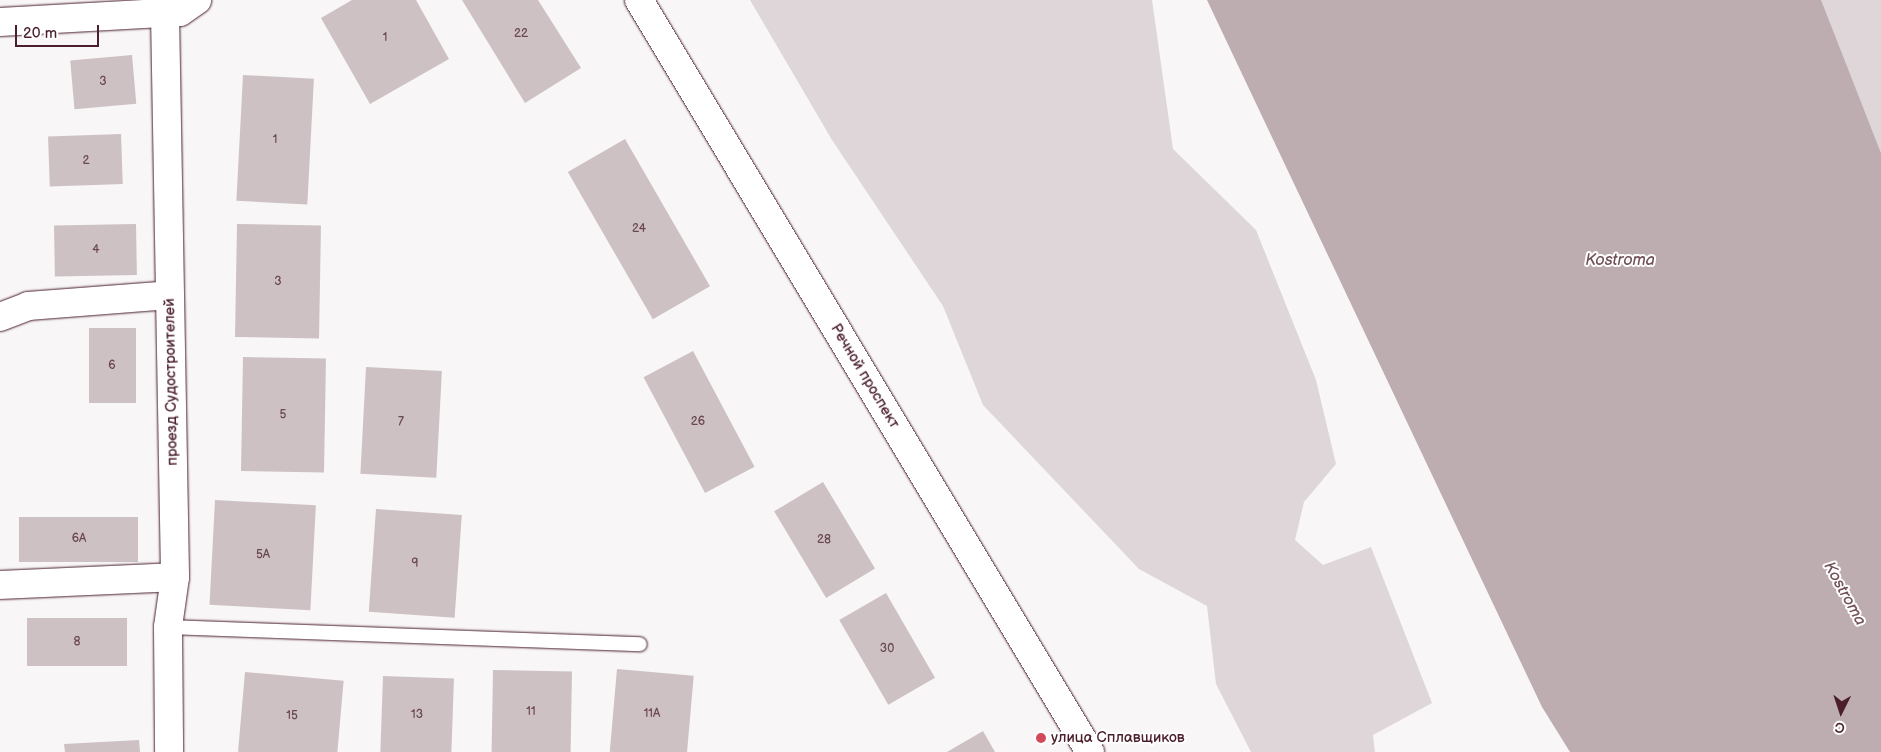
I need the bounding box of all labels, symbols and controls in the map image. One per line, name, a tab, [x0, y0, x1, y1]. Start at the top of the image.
scale bar	[18, 15, 101, 47]
text: 20 m	[23, 24, 57, 43]
house number: 22	[514, 27, 528, 41]
house number: 1	[383, 31, 387, 45]
house number: 3	[99, 75, 107, 89]
house number: 1	[273, 133, 277, 147]
house number: 2	[82, 154, 90, 168]
house number: 24	[632, 222, 646, 236]
house number: 4	[92, 243, 100, 257]
water label: Kostroma	[1585, 251, 1655, 271]
house number: 3	[274, 275, 282, 289]
street label: проезд Судостроителей	[161, 298, 181, 466]
street label: Речной проспект	[827, 320, 903, 432]
house number: 6	[108, 359, 116, 373]
house number: 5	[280, 408, 286, 422]
house number: 7	[398, 415, 404, 429]
house number: 26	[691, 415, 705, 429]
house number: 6А	[72, 532, 86, 546]
house number: 28	[817, 533, 831, 547]
house number: 5А	[256, 548, 270, 562]
house number: 9	[412, 557, 418, 571]
water label: Kostroma	[1819, 559, 1869, 629]
house number: 8	[74, 635, 80, 649]
house number: 30	[880, 642, 894, 656]
north arrow	[1816, 687, 1866, 737]
house number: 11	[526, 705, 536, 719]
house number: 11А	[644, 707, 660, 721]
house number: 13	[411, 708, 423, 722]
house number: 15	[286, 709, 298, 723]
text: С	[1834, 719, 1845, 736]
place label: улица Сплавщиков	[1051, 729, 1185, 747]
marker: улица Сплавщиков	[1035, 732, 1047, 744]

